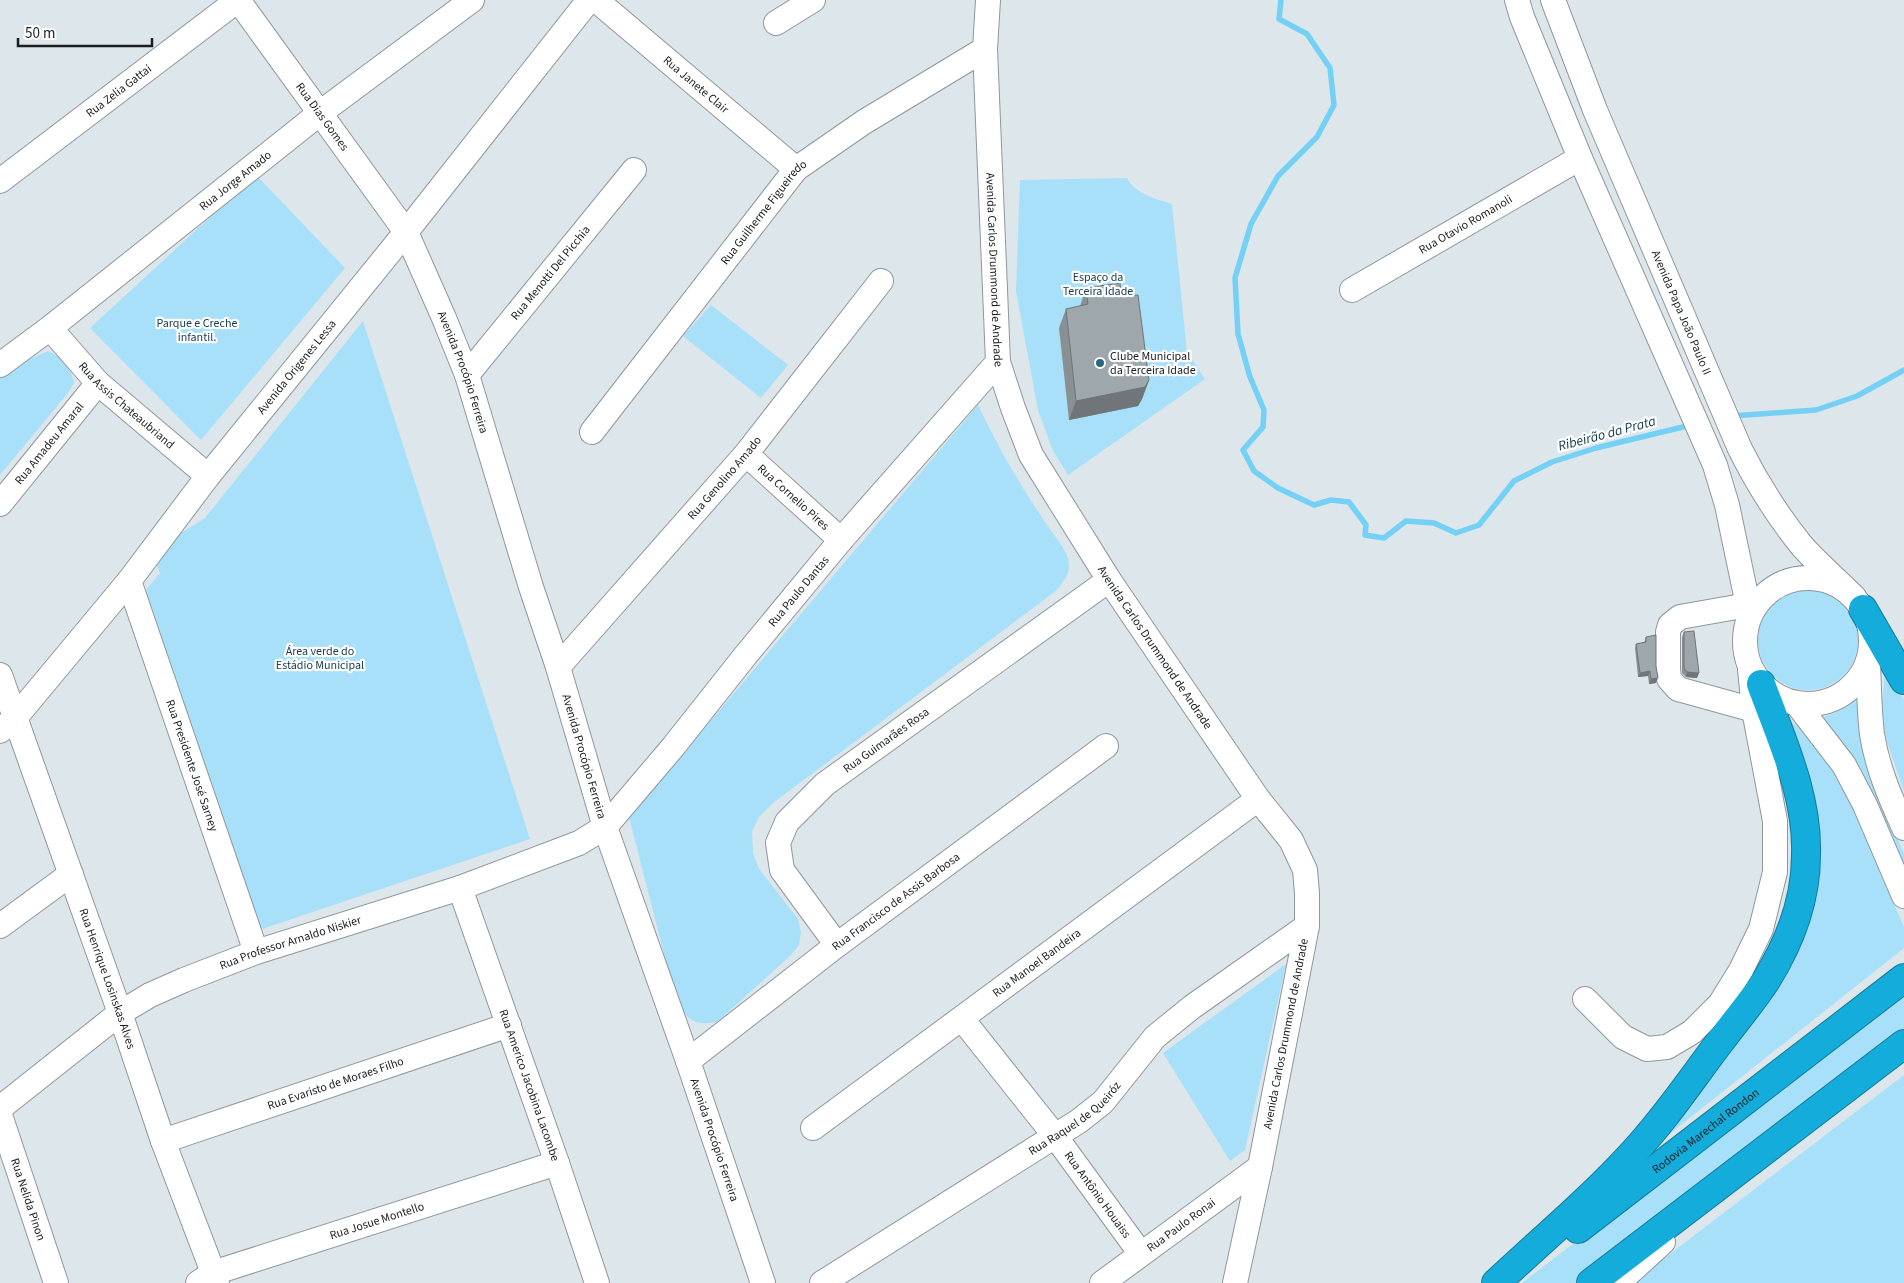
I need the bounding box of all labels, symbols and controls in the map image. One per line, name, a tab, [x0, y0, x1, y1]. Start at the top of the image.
scale bar	[18, 15, 151, 47]
text: 50 m	[25, 23, 55, 44]
street label: Rua Janete Clair	[659, 52, 733, 118]
street label: Rua Zelia Gattai	[82, 60, 155, 121]
street label: Rua Dias Gomes	[292, 79, 353, 154]
street label: Rua Jorge Amado	[195, 146, 275, 215]
street label: Rua Guilherme Figueiredo	[716, 156, 810, 268]
street label: Avenida Carlos Drummond de Andrade	[982, 172, 1008, 369]
street label: Rua Otavio Romanoli	[1415, 191, 1515, 258]
street label: Rua Menotti Del Picchia	[507, 222, 594, 324]
street label: Avenida Papa João Paulo II	[1647, 247, 1716, 378]
park label: Espaço da Terceira Idade	[1063, 269, 1133, 300]
street label: Avenida Procópio Ferreira	[433, 308, 493, 435]
park label: Parque e Creche infantil.	[156, 315, 238, 346]
street label: Avenida Origenes Lessa	[253, 316, 340, 418]
place label: Clube Municipal da Terceira Idade	[1110, 348, 1196, 379]
marker: Clube Municipal da Terceira Idade	[1094, 357, 1106, 369]
street label: Rua Assis Chateaubriand	[75, 358, 178, 453]
street label: Rua Amadeu Amaral	[11, 399, 88, 488]
water label: Ribeirão da Prata	[1556, 411, 1659, 457]
street label: Rua Genolino Amado	[683, 432, 765, 523]
street label: Rua Cornelio Pires	[754, 460, 833, 534]
street label: Rua Paulo Dantas	[764, 552, 833, 630]
street label: Avenida Carlos Drummond de Andrade	[1094, 562, 1217, 733]
park label: Área verde do Estádio Municipal	[276, 643, 364, 674]
street label: Avenida Procópio Ferreira	[558, 692, 611, 821]
street label: Rua Presidente José Sarney	[162, 697, 223, 834]
street label: Rua Guimarães Rosa	[839, 703, 933, 777]
street label: Rua Francisco de Assis Barbosa	[828, 848, 963, 955]
street label: Rua Henrique Losinskas Alves	[75, 906, 140, 1051]
street label: Rua Professor Arnaldo Niskier	[217, 911, 364, 974]
street label: Rua Manoel Bandeira	[989, 924, 1084, 1001]
street label: Avenida Carlos Drummond de Andrade	[1259, 937, 1313, 1131]
street label: Rua Americo Jacobina Lacombe	[495, 1007, 564, 1163]
street label: Rua Evaristo de Moraes Filho	[265, 1052, 406, 1114]
street label: Avenida Procópio Ferreira	[686, 1076, 743, 1204]
street label: Rua Raquel de Queiróz	[1025, 1078, 1125, 1159]
street label: Rodovia Marechal Rondon	[1648, 1084, 1763, 1178]
street label: Rua Antônio Houaiss	[1060, 1148, 1135, 1242]
street label: Rua Nelida Pinon	[6, 1156, 50, 1243]
street label: Rua Paulo Ronai	[1143, 1194, 1219, 1256]
street label: Rua Josue Montello	[327, 1198, 426, 1244]

